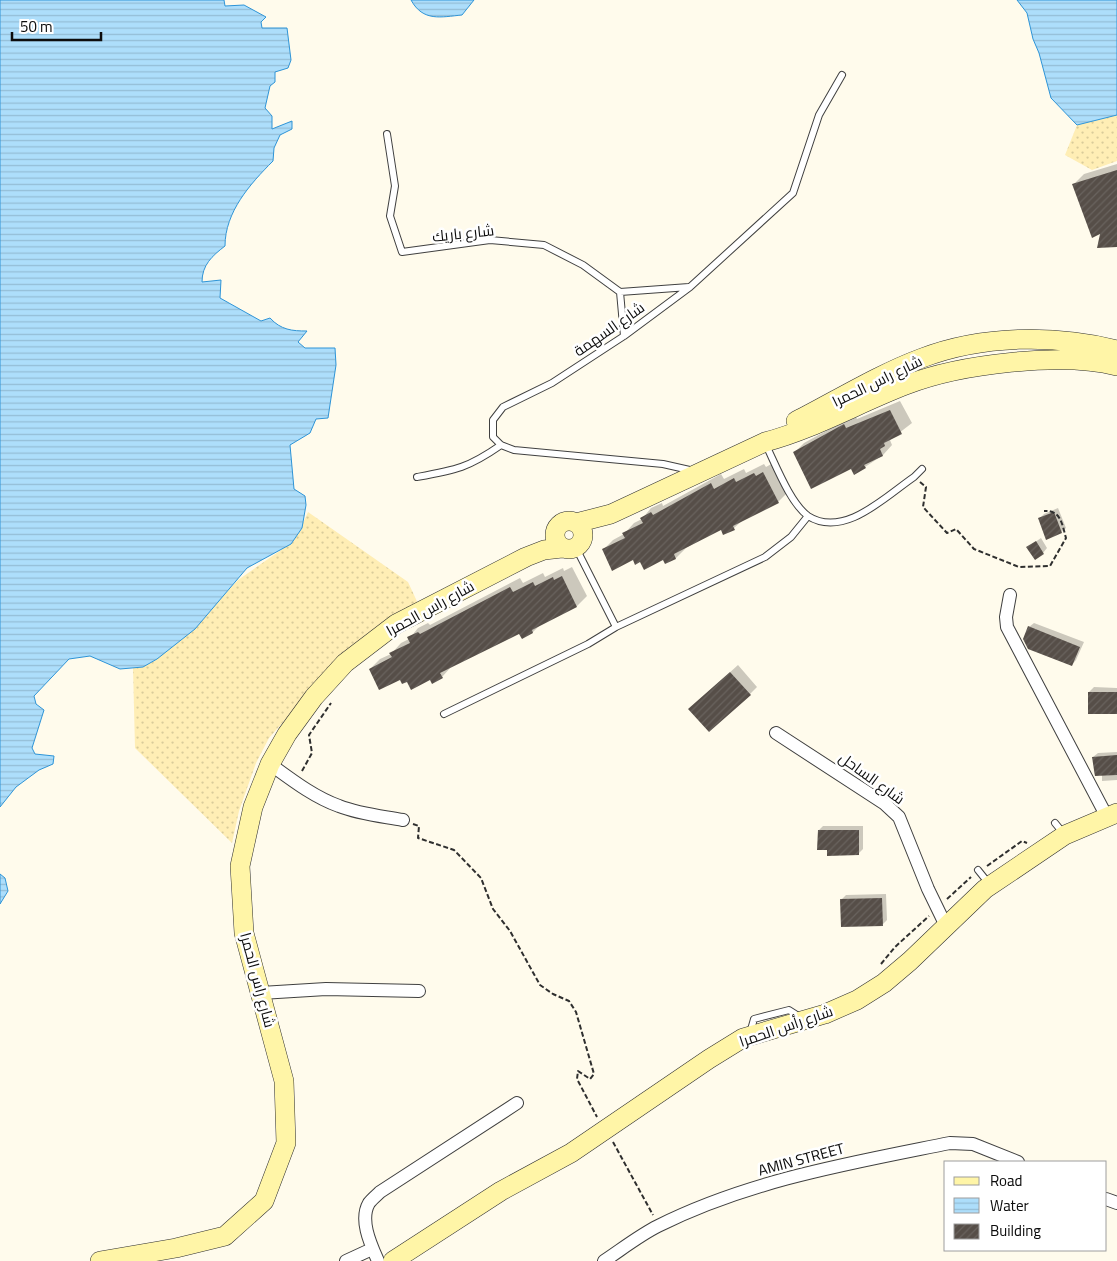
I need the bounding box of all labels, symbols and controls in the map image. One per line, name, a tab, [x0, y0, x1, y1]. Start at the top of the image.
scale bar	[12, 10, 101, 42]
text: 50 m	[20, 12, 53, 41]
street label: شارع باريك	[431, 215, 495, 251]
street label: شارع السهمة	[567, 294, 651, 364]
street label: شارع راس الحمرا	[827, 347, 927, 415]
street label: شارع راس الحمرا	[380, 572, 480, 644]
street label: شارع الساحل	[832, 744, 912, 812]
street label: شارع راس الحمرا	[231, 929, 285, 1031]
street label: شارع رأس الحمرا	[735, 996, 837, 1056]
street label: AMIN STREET	[755, 1134, 848, 1184]
legend	[944, 1161, 1107, 1251]
text: Road	[990, 1166, 1023, 1195]
text: Water	[990, 1191, 1029, 1220]
text: Building	[990, 1216, 1041, 1245]

